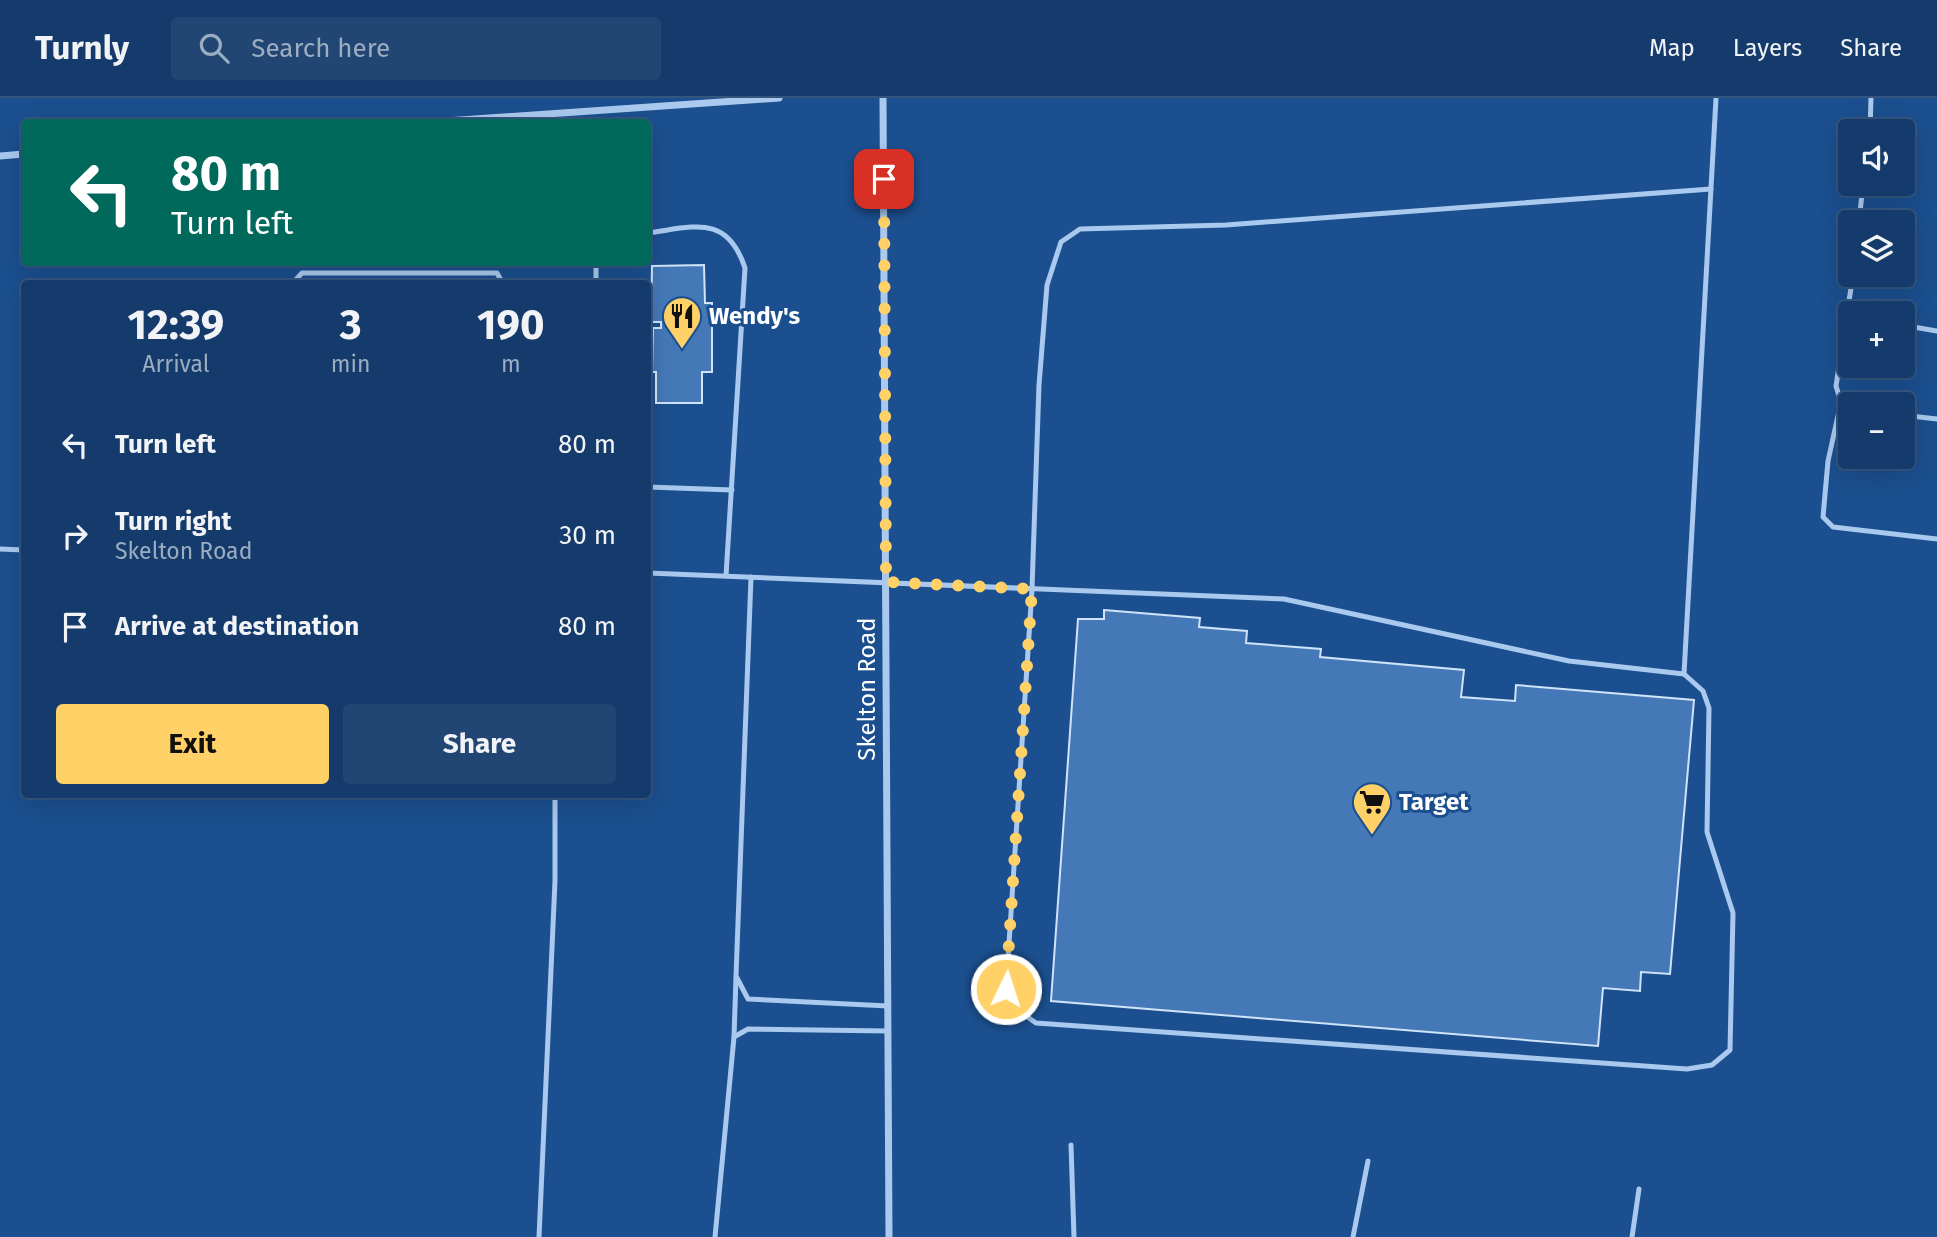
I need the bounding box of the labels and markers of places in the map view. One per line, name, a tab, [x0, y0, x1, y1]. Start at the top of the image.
pin	[854, 149, 914, 209]
restaurant icon: Wendy's	[661, 295, 703, 350]
place label: Wendy's	[709, 302, 800, 330]
supermarket icon: Target	[1351, 781, 1393, 836]
place label: Target	[1399, 788, 1469, 816]

